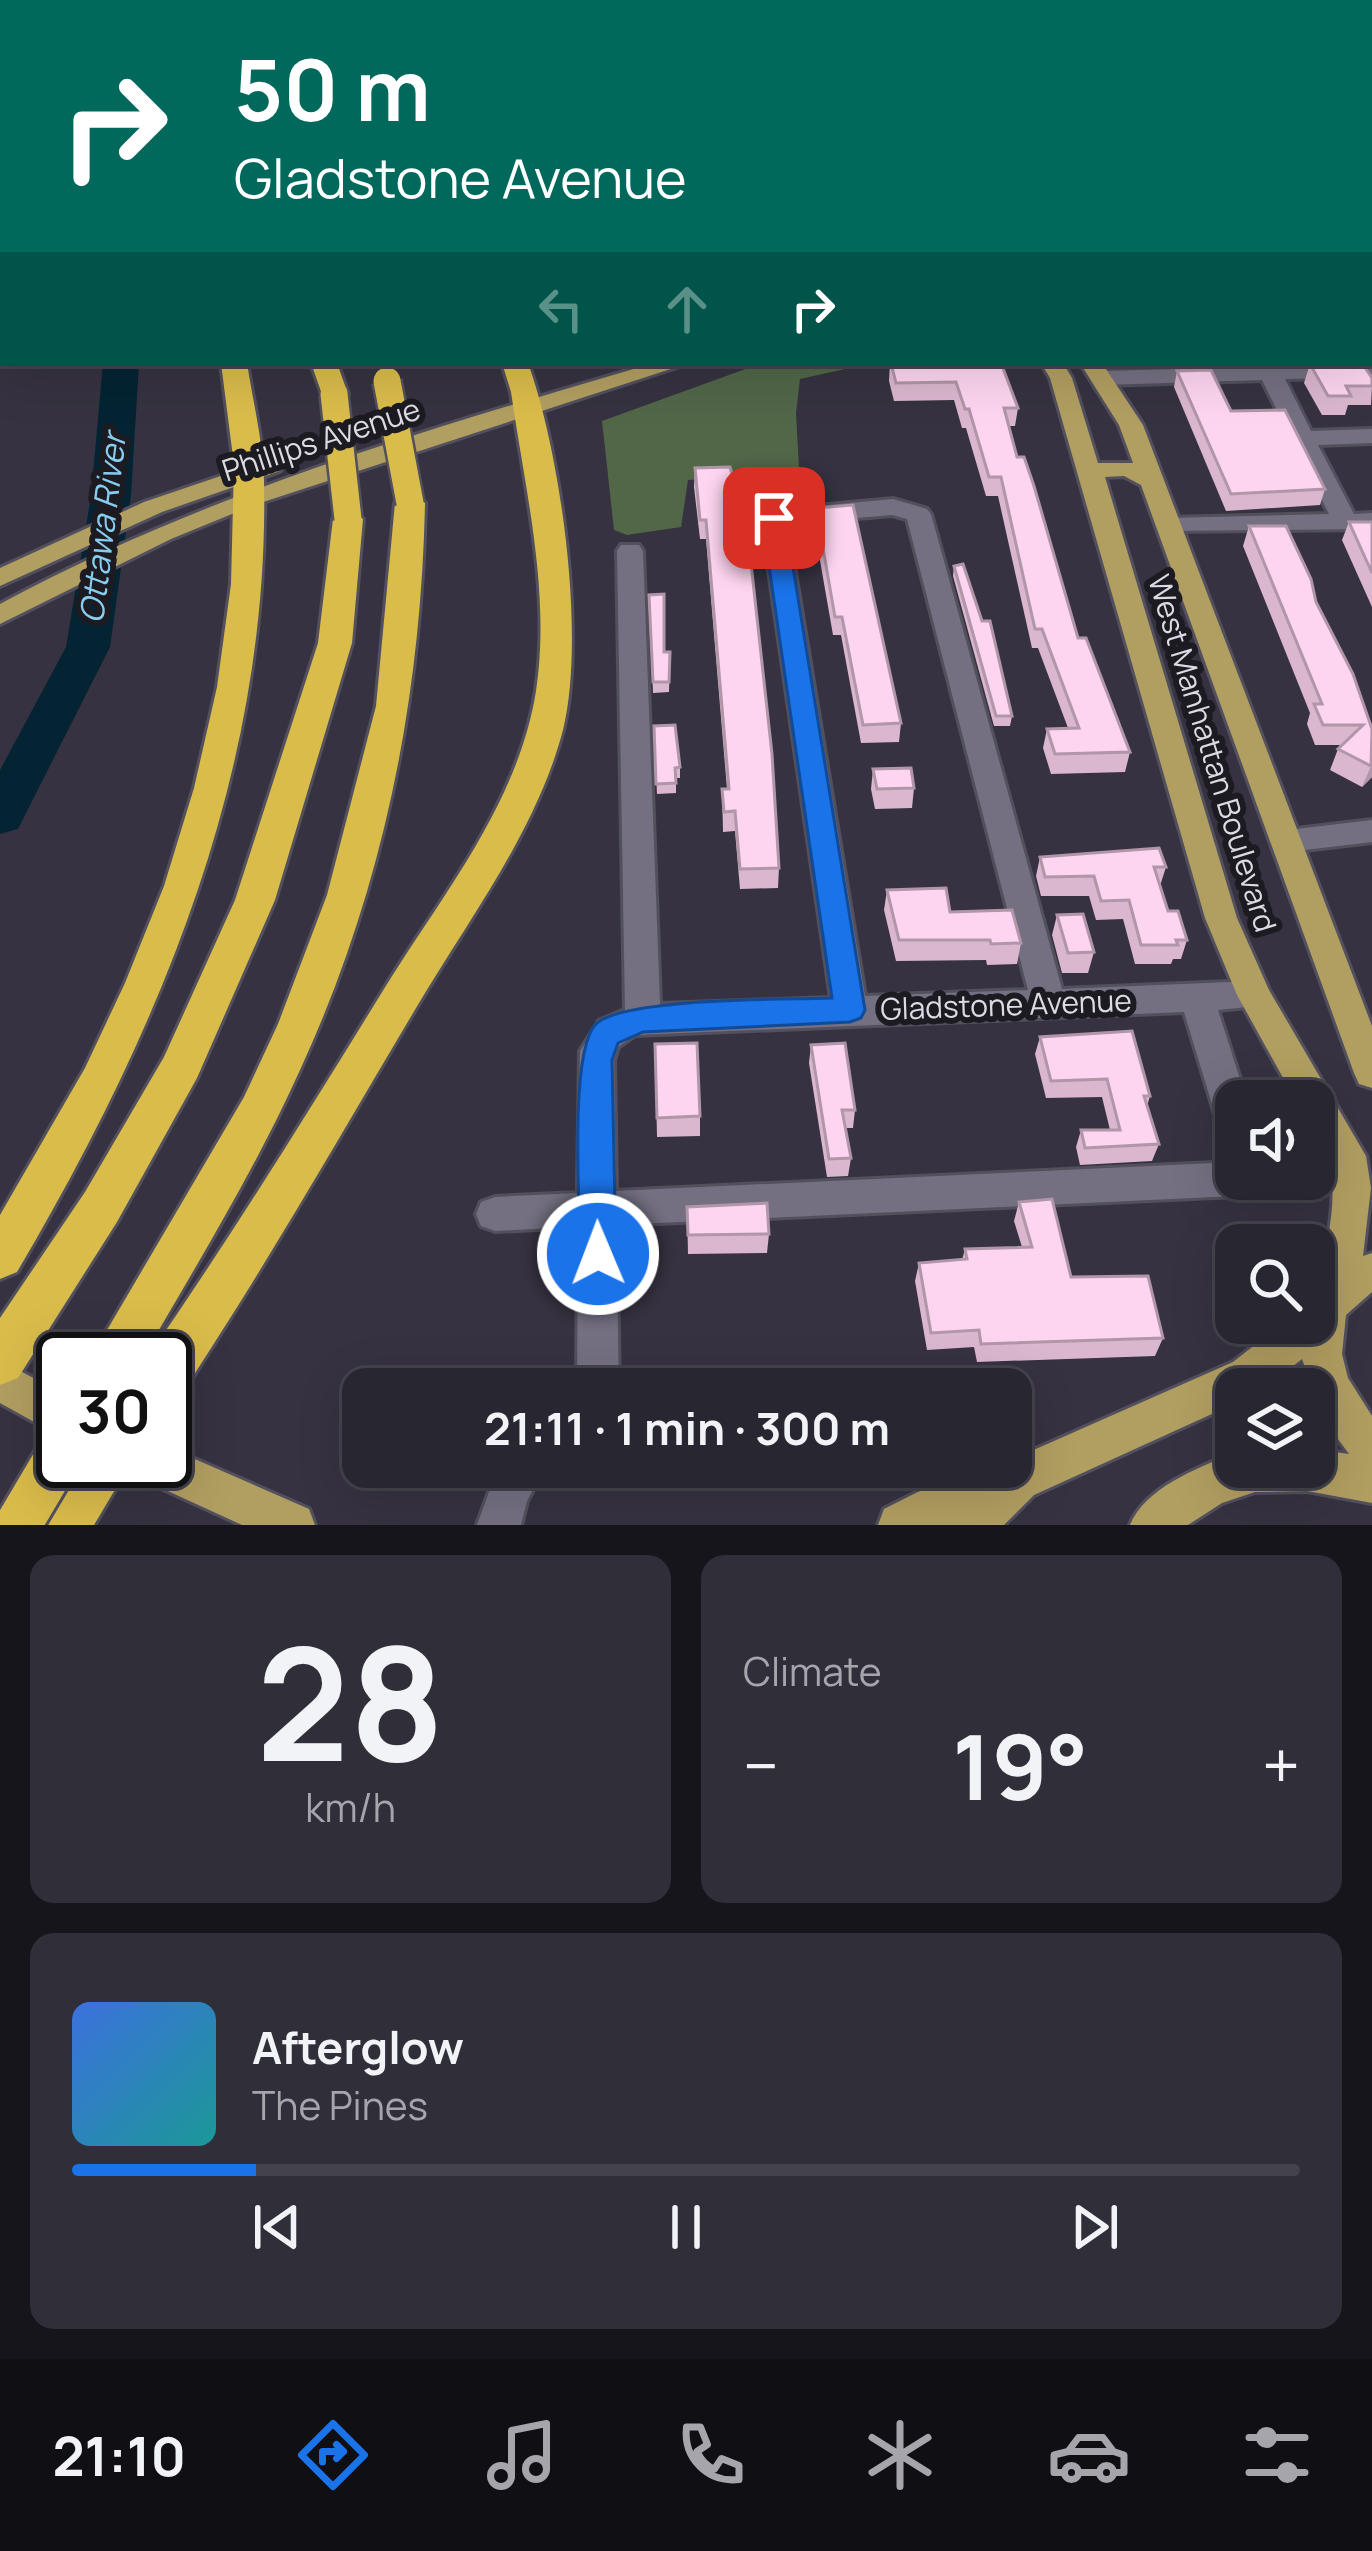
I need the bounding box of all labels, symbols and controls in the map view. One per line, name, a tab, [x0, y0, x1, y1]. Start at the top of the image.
text: 50 m	[234, 31, 431, 146]
icon: right	[36, 48, 192, 204]
text: Gladstone Avenue	[234, 140, 687, 214]
icon: left	[528, 276, 594, 342]
icon: ahead	[654, 276, 720, 342]
icon: right	[780, 276, 846, 342]
street label: Phillips Avenue	[217, 388, 425, 490]
water label: Ottawa River	[68, 426, 136, 626]
pin	[723, 467, 825, 569]
icon: arrive	[741, 485, 807, 551]
street label: West Manhattan Boulevard	[1139, 569, 1287, 937]
street label: Gladstone Avenue	[880, 979, 1132, 1029]
map controls	[1215, 1080, 1335, 1488]
button: sound	[1215, 1080, 1335, 1200]
position arrow	[535, 1191, 661, 1317]
button: search	[1215, 1224, 1335, 1344]
speed limit sign: 30	[36, 1332, 192, 1488]
button: layers	[1215, 1368, 1335, 1488]
text: 21:11 · 1 min · 300 m	[484, 1397, 890, 1459]
text: 28	[256, 1595, 445, 1808]
text: Climate	[743, 1644, 882, 1698]
text: 19°	[952, 1704, 1088, 1827]
text: −	[743, 1720, 779, 1810]
text: +	[1262, 1720, 1300, 1810]
text: km/h	[305, 1780, 396, 1834]
text: Afterglow	[252, 2016, 464, 2078]
text: The Pines	[252, 2078, 428, 2132]
icon: previous	[244, 2194, 310, 2260]
icon: pause	[653, 2194, 719, 2260]
icon: next	[1062, 2194, 1128, 2260]
icon: directions	[291, 2413, 375, 2497]
icon: music	[480, 2413, 564, 2497]
icon: phone	[669, 2413, 753, 2497]
icon: climate	[858, 2413, 942, 2497]
icon: car	[1047, 2413, 1131, 2497]
icon: filters	[1235, 2413, 1319, 2497]
text: 21:10	[52, 2418, 186, 2492]

